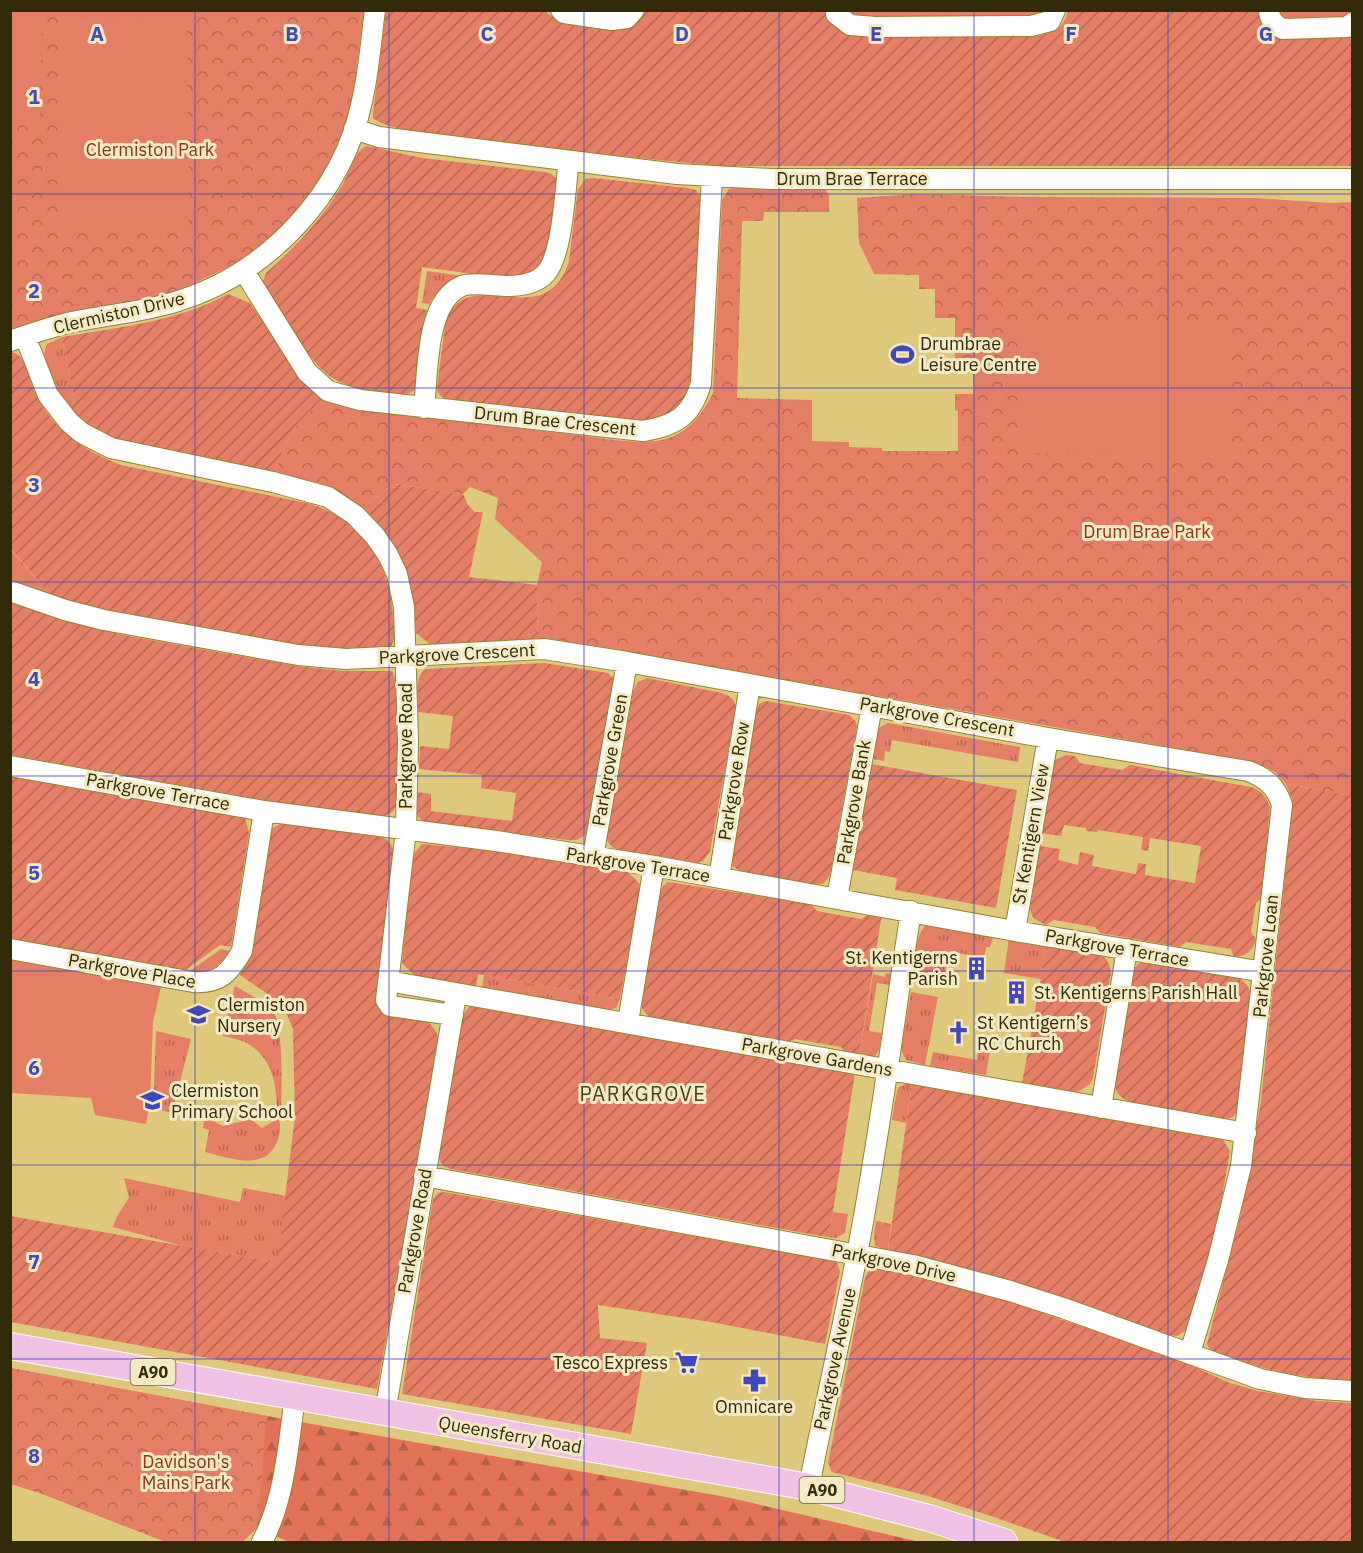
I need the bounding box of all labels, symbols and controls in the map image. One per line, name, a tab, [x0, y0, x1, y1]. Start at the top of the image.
text: A	[90, 20, 104, 47]
text: B	[285, 20, 299, 47]
text: C	[480, 20, 494, 47]
text: D	[675, 20, 689, 47]
text: E	[870, 20, 882, 47]
text: F	[1065, 20, 1077, 47]
text: G	[1259, 20, 1273, 47]
text: 1	[28, 83, 40, 110]
park label: Clermiston Park	[86, 138, 215, 161]
street label: Drum Brae Terrace	[776, 167, 928, 190]
text: 2	[28, 277, 40, 304]
street label: Clermiston Drive	[51, 286, 187, 339]
place label: Drumbrae Leisure Centre	[920, 332, 1037, 376]
sports icon: Drumbrae Leisure Centre	[889, 341, 915, 367]
street label: Drum Brae Crescent	[473, 401, 637, 440]
text: 3	[28, 471, 40, 498]
park label: Drum Brae Park	[1083, 520, 1211, 543]
street label: Parkgrove Crescent	[378, 638, 536, 669]
text: 4	[28, 665, 40, 692]
street label: Parkgrove Road	[394, 683, 417, 809]
street label: Parkgrove Green	[587, 692, 632, 828]
street label: Parkgrove Crescent	[858, 692, 1016, 741]
street label: Parkgrove Row	[713, 720, 754, 842]
street label: Parkgrove Bank	[831, 737, 876, 866]
street label: St Kentigern View	[1007, 762, 1054, 906]
street label: Parkgrove Terrace	[84, 768, 232, 815]
street label: Parkgrove Terrace	[564, 842, 712, 887]
text: 5	[28, 859, 40, 886]
street label: Parkgrove Loan	[1248, 893, 1283, 1019]
street label: Parkgrove Terrace	[1043, 924, 1191, 971]
place label: St. Kentigerns Parish	[845, 946, 958, 990]
street label: Parkgrove Place	[66, 948, 198, 993]
building icon: St. Kentigerns Parish	[963, 955, 989, 981]
building icon: St. Kentigerns Parish Hall	[1003, 980, 1029, 1006]
place label: St. Kentigerns Parish Hall	[1034, 981, 1238, 1004]
place label: Clermiston Nursery	[217, 993, 305, 1037]
school or university icon: Clermiston Nursery	[186, 1002, 212, 1028]
place label: St Kentigern’s RC Church	[977, 1011, 1089, 1055]
church icon: St Kentigern’s RC Church	[946, 1020, 972, 1046]
street label: Parkgrove Gardens	[740, 1032, 894, 1081]
text: 6	[28, 1054, 40, 1081]
place label: Clermiston Primary School	[171, 1079, 293, 1123]
district label: PARKGROVE	[580, 1080, 706, 1107]
school or university icon: Clermiston Primary School	[140, 1088, 166, 1114]
street label: Parkgrove Road	[392, 1167, 437, 1295]
street label: Parkgrove Drive	[830, 1238, 959, 1287]
text: 7	[28, 1248, 40, 1275]
street label: Parkgrove Avenue	[808, 1285, 861, 1432]
supermarket icon: Tesco Express	[673, 1350, 699, 1376]
place label: Tesco Express	[553, 1351, 668, 1374]
road number: A90	[130, 1359, 176, 1385]
pharmacy icon: Omnicare	[741, 1368, 767, 1394]
place label: Omnicare	[715, 1395, 793, 1418]
street label: Queensferry Road	[437, 1411, 584, 1458]
text: 8	[28, 1442, 40, 1469]
park label: Davidson's Mains Park	[142, 1450, 231, 1494]
road number: A90	[800, 1477, 844, 1503]

